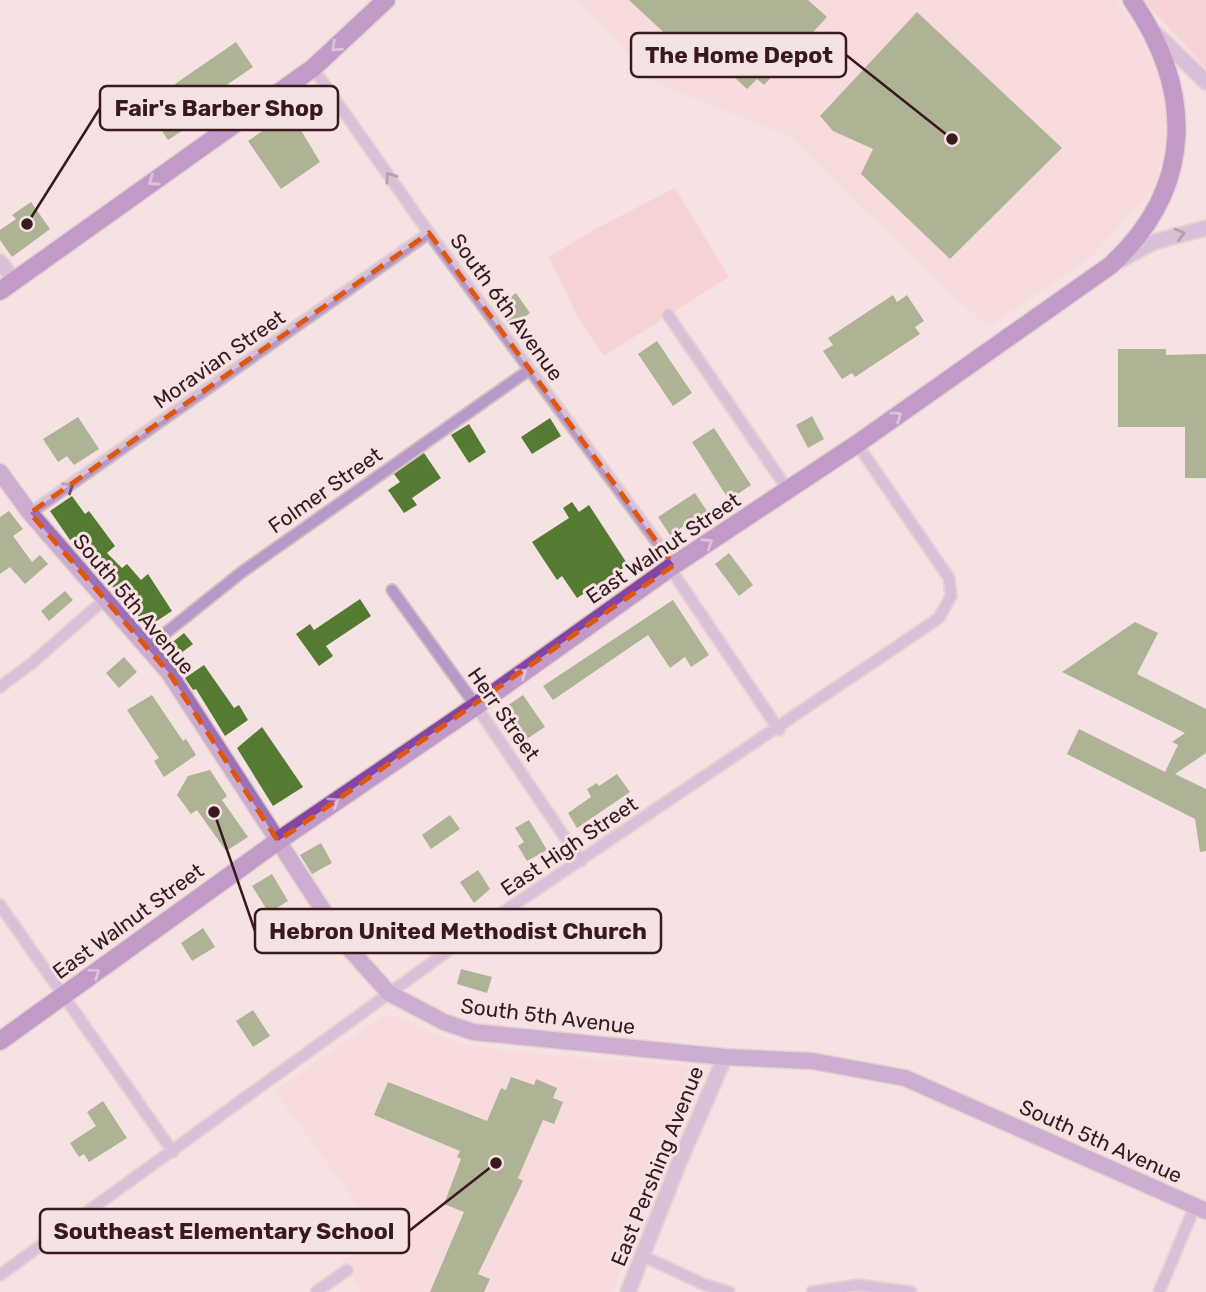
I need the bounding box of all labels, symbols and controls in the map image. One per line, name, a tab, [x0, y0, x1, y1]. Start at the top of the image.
callout: The Home Depot	[631, 33, 846, 77]
one-way arrow	[331, 38, 344, 51]
text: The Home Depot	[645, 41, 833, 69]
callout: Fair's Barber Shop	[100, 86, 338, 130]
text: Fair's Barber Shop	[114, 94, 324, 122]
one-way arrow	[386, 172, 398, 185]
one-way arrow	[148, 173, 161, 185]
one-way arrow	[1174, 228, 1186, 243]
street label: South 6th Avenue	[445, 229, 569, 385]
street label: Moravian Street	[148, 304, 290, 414]
one-way arrow	[889, 412, 902, 424]
street label: Folmer Street	[263, 442, 387, 538]
one-way arrow	[62, 482, 75, 495]
street label: East Walnut Street	[581, 487, 745, 609]
street label: South 5th Avenue	[68, 529, 200, 679]
one-way arrow	[700, 539, 713, 551]
street label: Herr Street	[463, 663, 545, 765]
one-way arrow	[514, 669, 527, 682]
street label: East High Street	[496, 791, 642, 901]
one-way arrow	[326, 798, 339, 810]
street label: East Walnut Street	[48, 858, 208, 984]
callout: Hebron United Methodist Church	[255, 909, 661, 953]
text: Hebron United Methodist Church	[269, 917, 647, 945]
one-way arrow	[88, 969, 100, 981]
street label: South 5th Avenue	[459, 993, 637, 1039]
street label: East Pershing Avenue	[605, 1062, 709, 1270]
street label: South 5th Avenue	[1016, 1094, 1186, 1188]
callout: Southeast Elementary School	[40, 1209, 409, 1253]
text: Southeast Elementary School	[54, 1217, 394, 1245]

